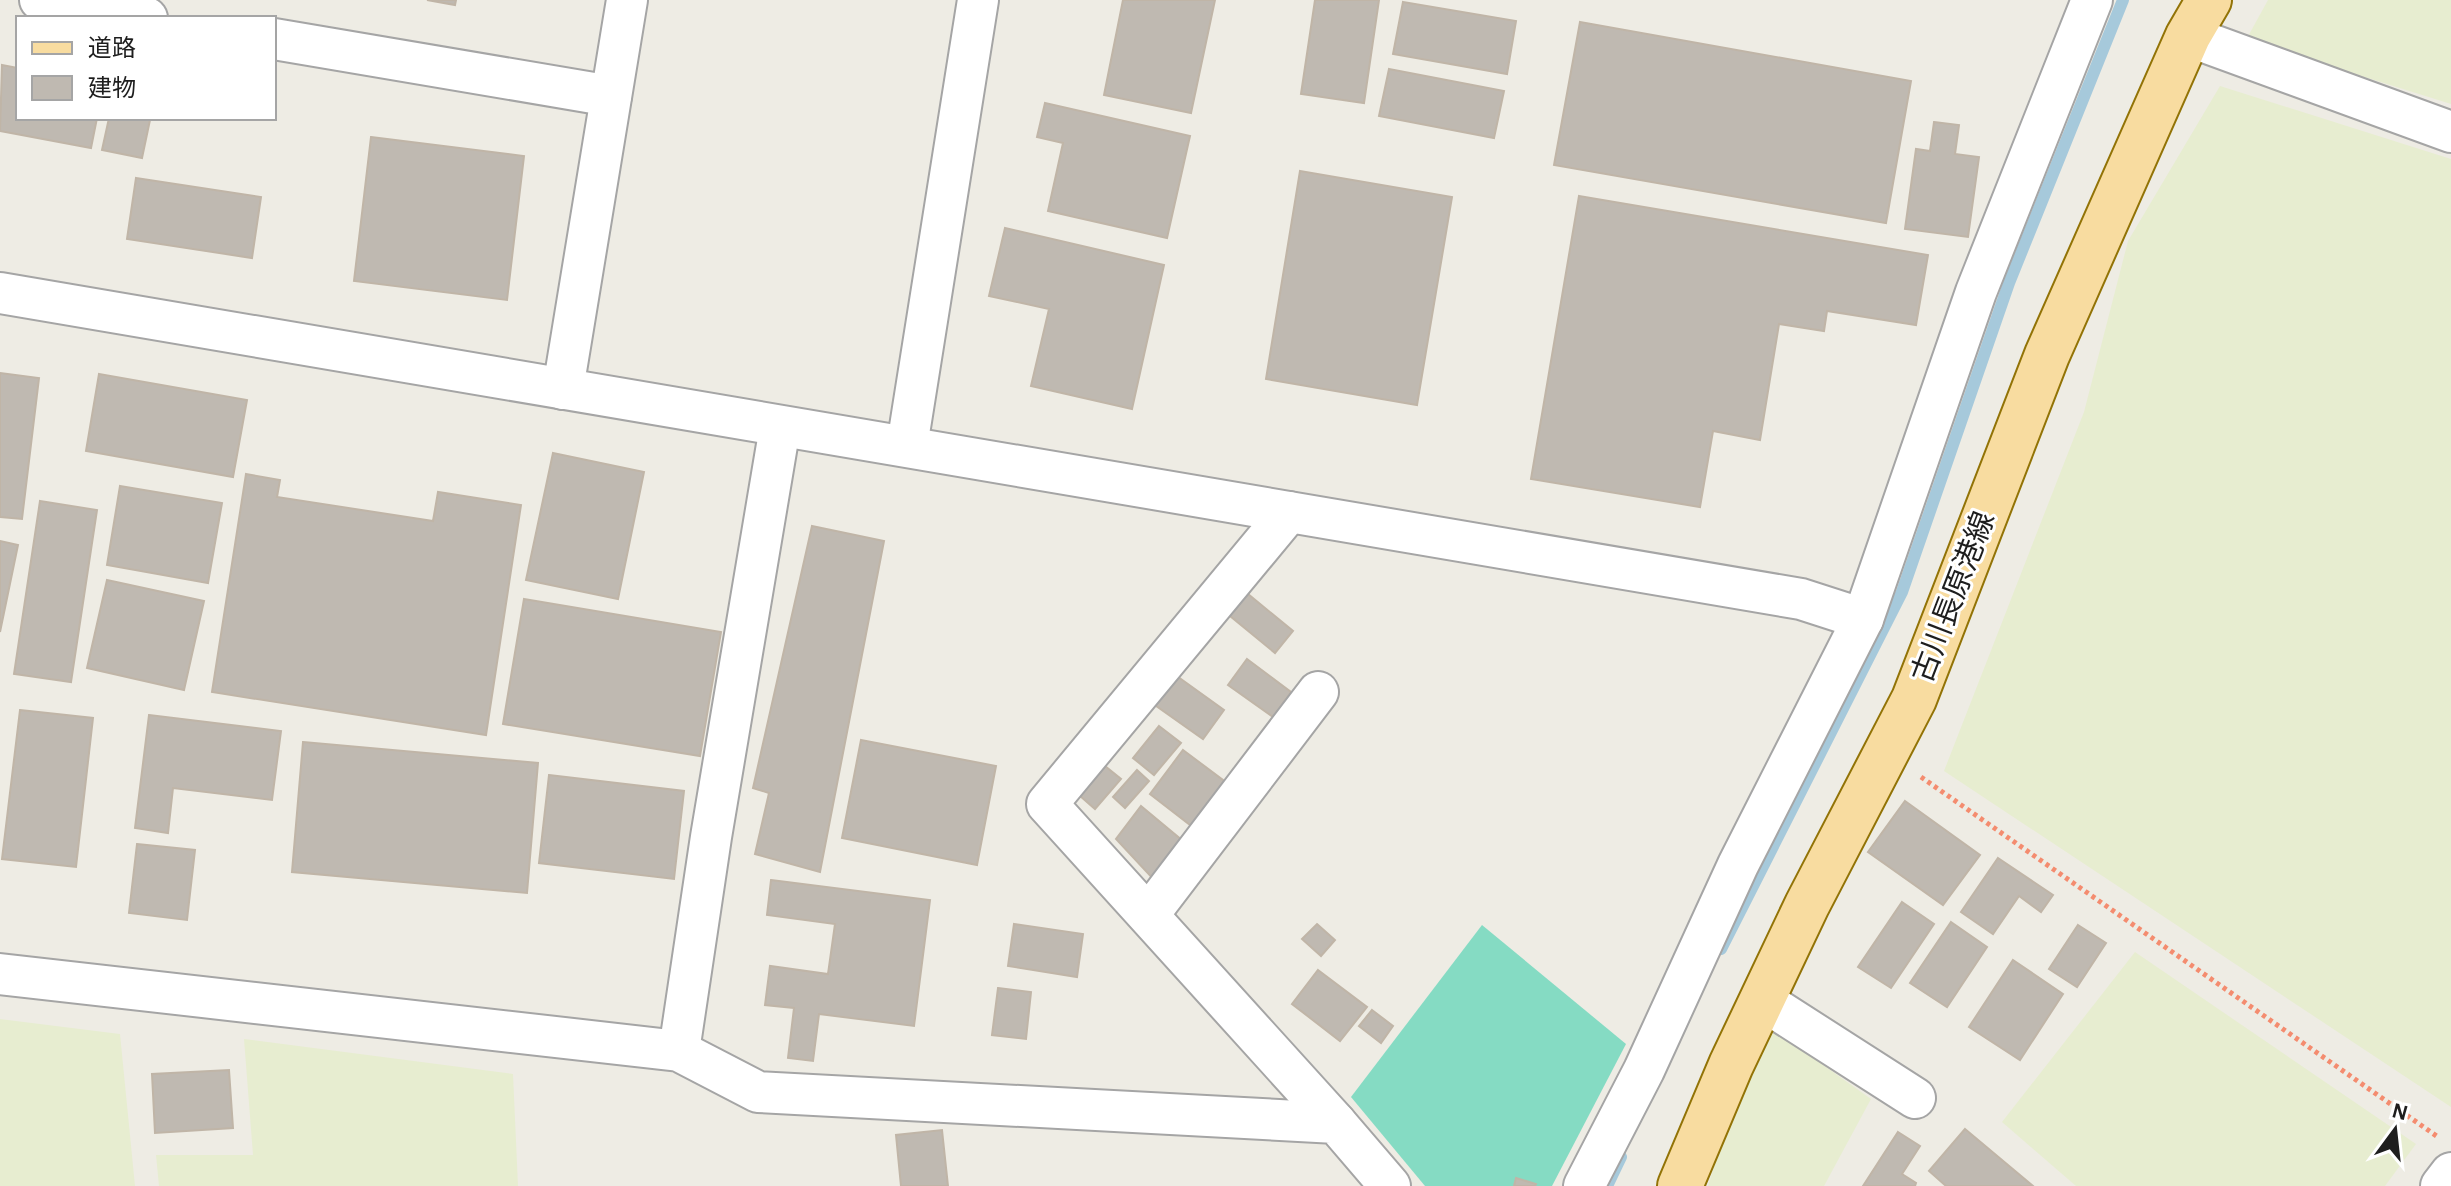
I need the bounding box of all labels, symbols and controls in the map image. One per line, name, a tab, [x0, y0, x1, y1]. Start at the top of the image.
legend	[16, 16, 276, 120]
text: 道路	[88, 35, 136, 61]
text: 建物	[88, 76, 136, 101]
street label: 古川長原港線	[1906, 507, 2000, 687]
north arrow	[2355, 1090, 2435, 1170]
text: N	[2390, 1099, 2410, 1124]

